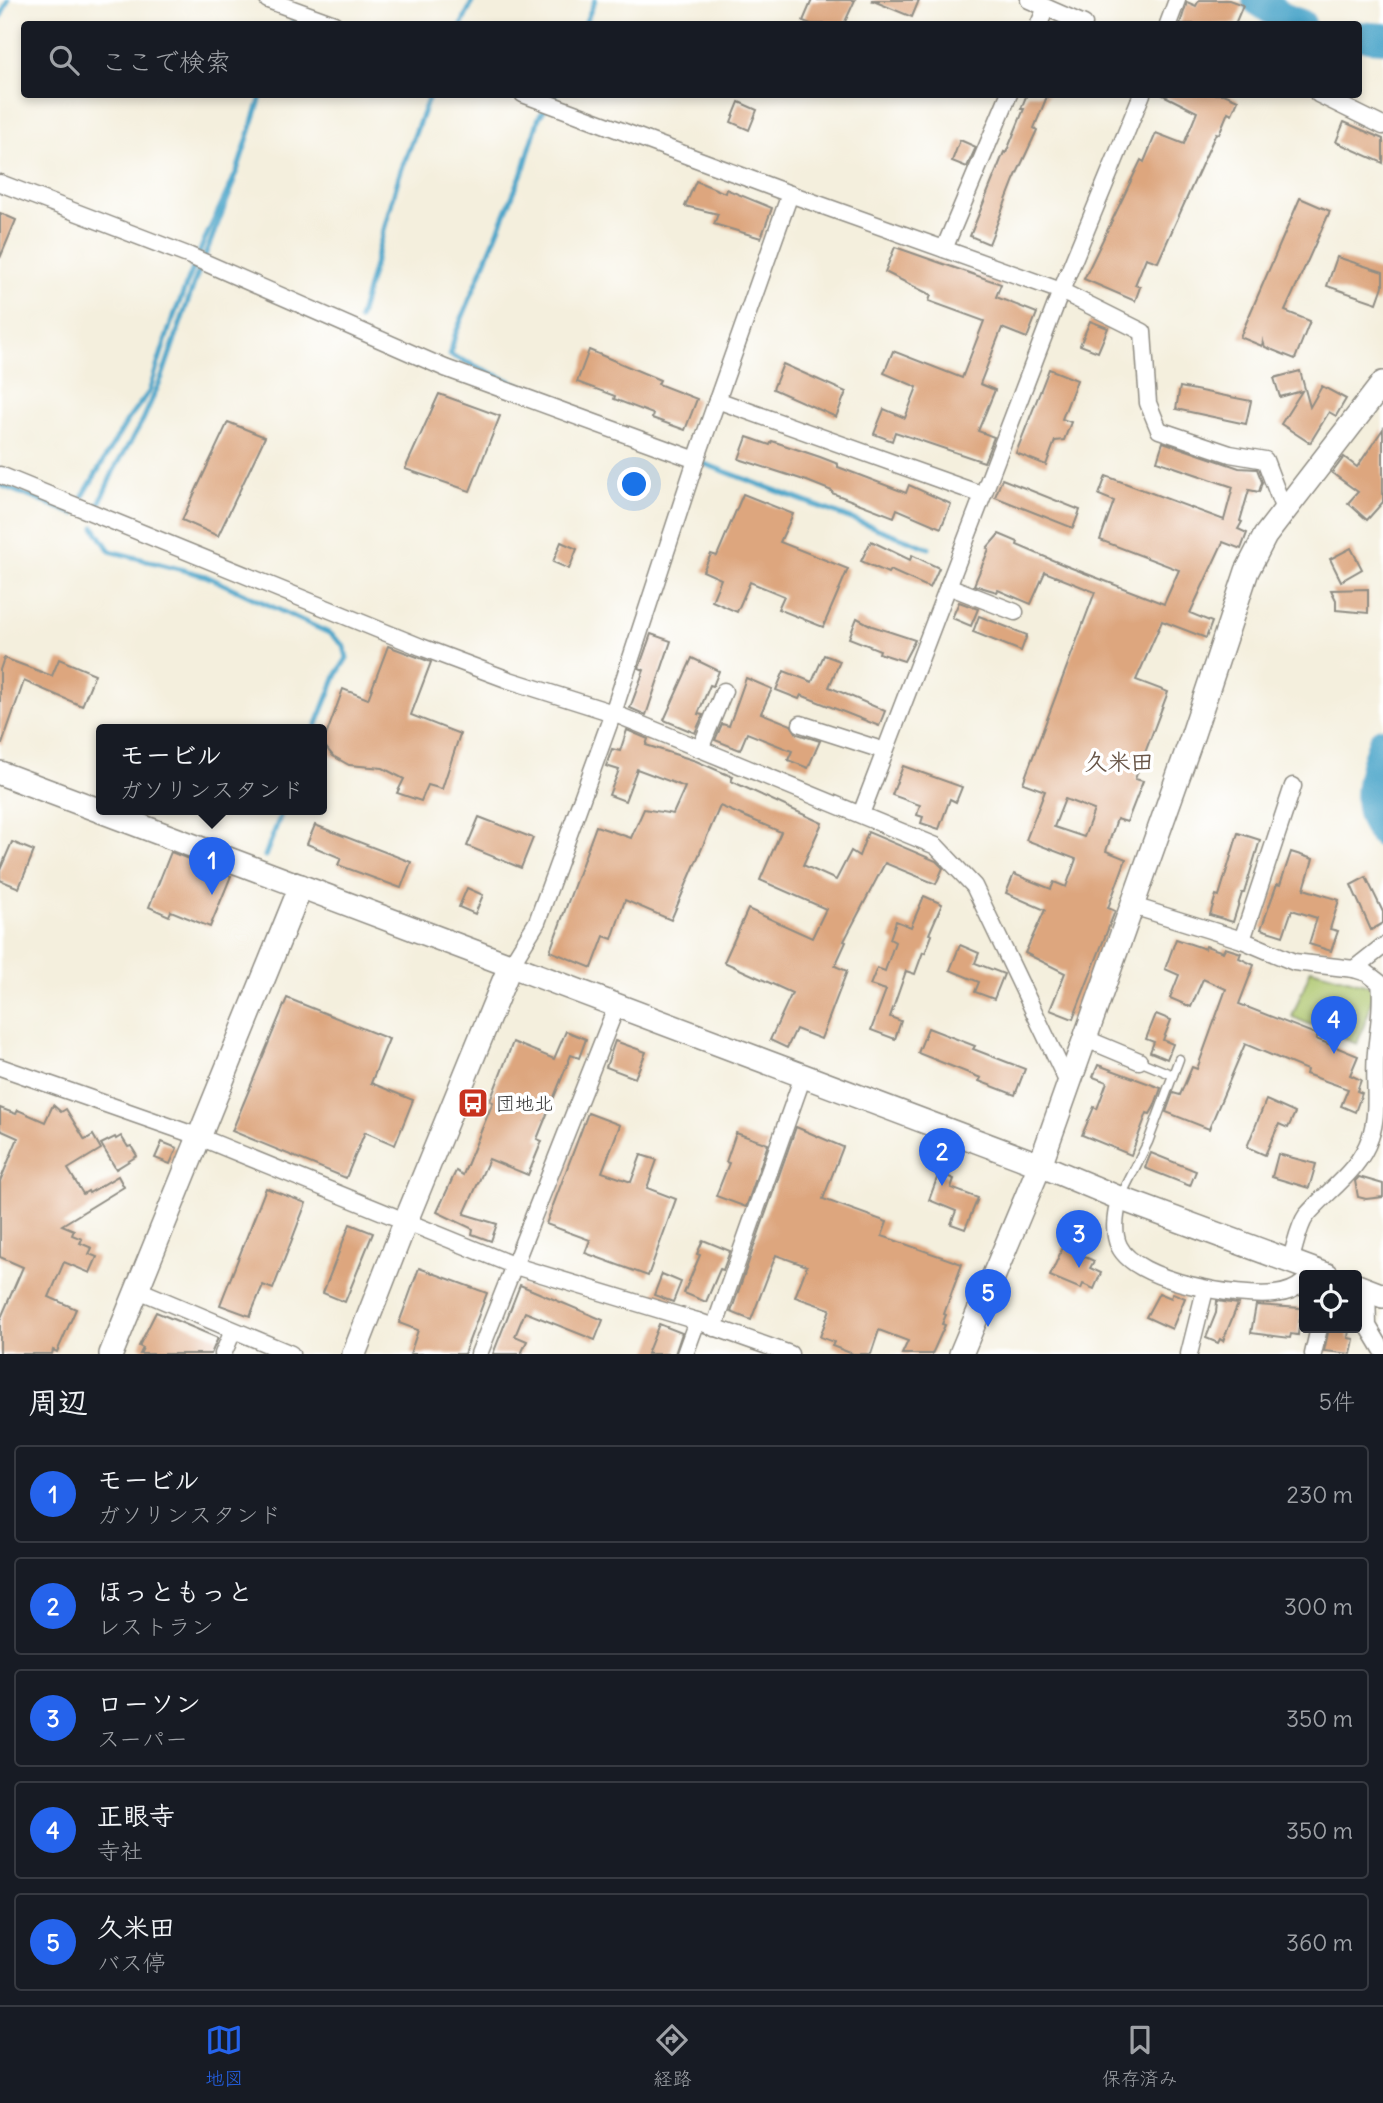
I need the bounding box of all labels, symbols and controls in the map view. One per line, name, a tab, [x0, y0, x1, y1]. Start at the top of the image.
search box	[21, 21, 1362, 98]
icon: search	[45, 41, 83, 79]
text: ここで検索	[101, 45, 231, 78]
your location	[617, 467, 651, 501]
popup	[96, 724, 327, 815]
text: モービル	[119, 738, 222, 771]
district label: 久米田	[1085, 747, 1154, 776]
text: ガソリンスタンド	[119, 775, 304, 804]
pin: 1	[189, 837, 235, 895]
pin: 4	[1311, 996, 1357, 1054]
bus stop icon: 団地北	[456, 1086, 490, 1120]
place label: 団地北	[496, 1091, 553, 1115]
pin: 2	[919, 1128, 965, 1186]
pin: 3	[1056, 1210, 1102, 1268]
pin: 5	[965, 1269, 1011, 1327]
map controls	[1299, 1270, 1362, 1333]
button: locate	[1299, 1270, 1362, 1333]
text: 周辺	[28, 1383, 88, 1421]
text: 5件	[1319, 1387, 1355, 1416]
text: モービル	[97, 1463, 200, 1496]
text: 1	[48, 1480, 58, 1509]
text: 230 m	[1287, 1480, 1353, 1509]
text: ガソリンスタンド	[97, 1500, 281, 1529]
text: ほっともっと	[97, 1575, 253, 1608]
text: 2	[47, 1592, 59, 1621]
text: 300 m	[1284, 1592, 1353, 1621]
text: レストラン	[97, 1612, 214, 1641]
text: ローソン	[97, 1687, 201, 1720]
text: 3	[46, 1704, 60, 1733]
text: 350 m	[1286, 1704, 1353, 1733]
text: スーパー	[97, 1724, 188, 1753]
text: 正眼寺	[97, 1799, 175, 1832]
text: 4	[46, 1816, 60, 1845]
text: 350 m	[1286, 1816, 1353, 1845]
text: 寺社	[97, 1836, 143, 1865]
text: 久米田	[97, 1911, 175, 1944]
text: 5	[46, 1928, 60, 1957]
text: 360 m	[1286, 1928, 1353, 1957]
text: バス停	[97, 1948, 166, 1977]
tab: 地図	[205, 2021, 243, 2090]
tab: 経路	[653, 2021, 692, 2090]
tab: 保存済み	[1102, 2021, 1178, 2090]

